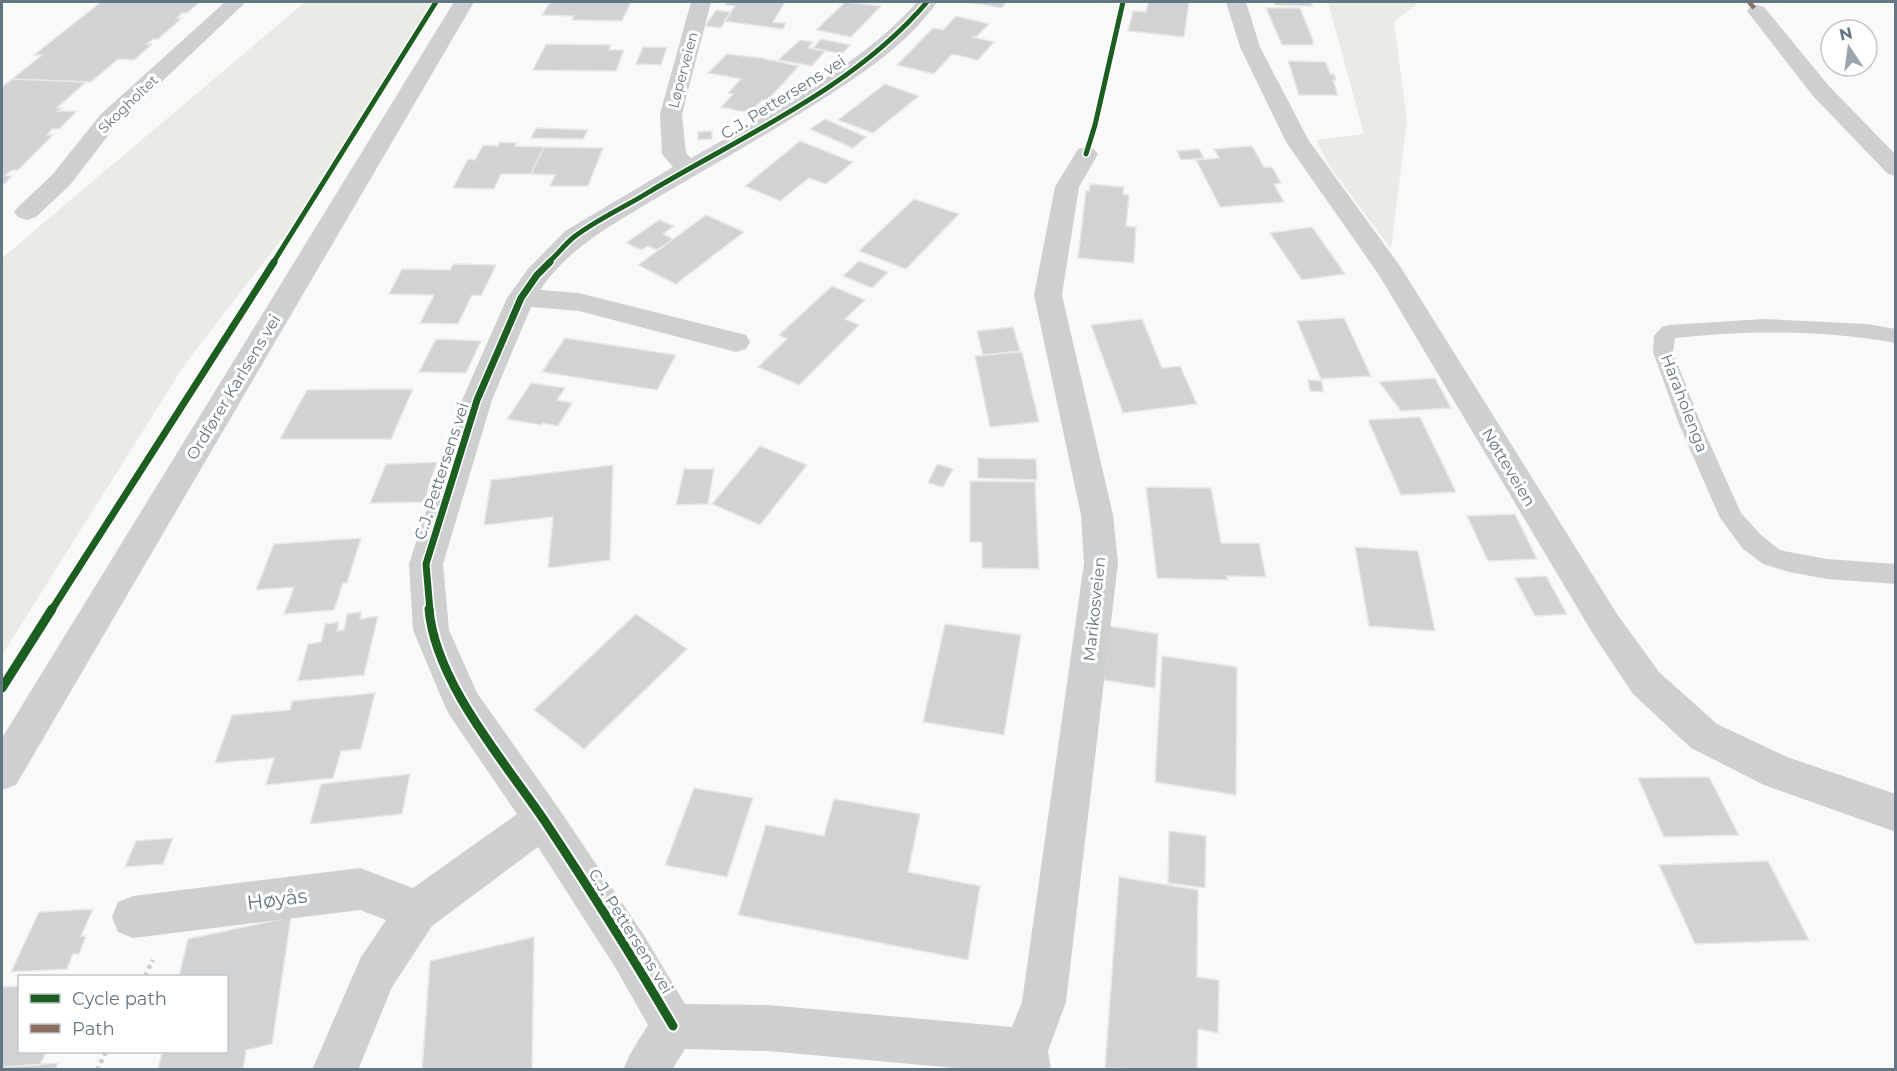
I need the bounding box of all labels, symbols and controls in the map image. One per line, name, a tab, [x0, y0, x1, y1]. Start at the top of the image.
north arrow	[1819, 18, 1879, 78]
text: N	[1837, 23, 1854, 45]
street label: Løperveien	[664, 30, 702, 110]
street label: C.J. Pettersens vei	[717, 51, 849, 144]
street label: Skogholtet	[94, 71, 162, 137]
street label: Ordfører Karlsens vei	[182, 311, 284, 463]
street label: Haraholenga	[1657, 351, 1712, 455]
street label: C.J. Pettersens vei	[410, 400, 473, 542]
street label: Nøtteveien	[1478, 425, 1539, 510]
street label: Marikosveien	[1080, 556, 1109, 662]
street label: C.J. Pettersens vei	[584, 865, 677, 997]
street label: Høyås	[245, 883, 309, 915]
legend	[18, 975, 228, 1053]
text: Cycle path	[72, 988, 167, 1010]
text: Path	[72, 1018, 115, 1040]

